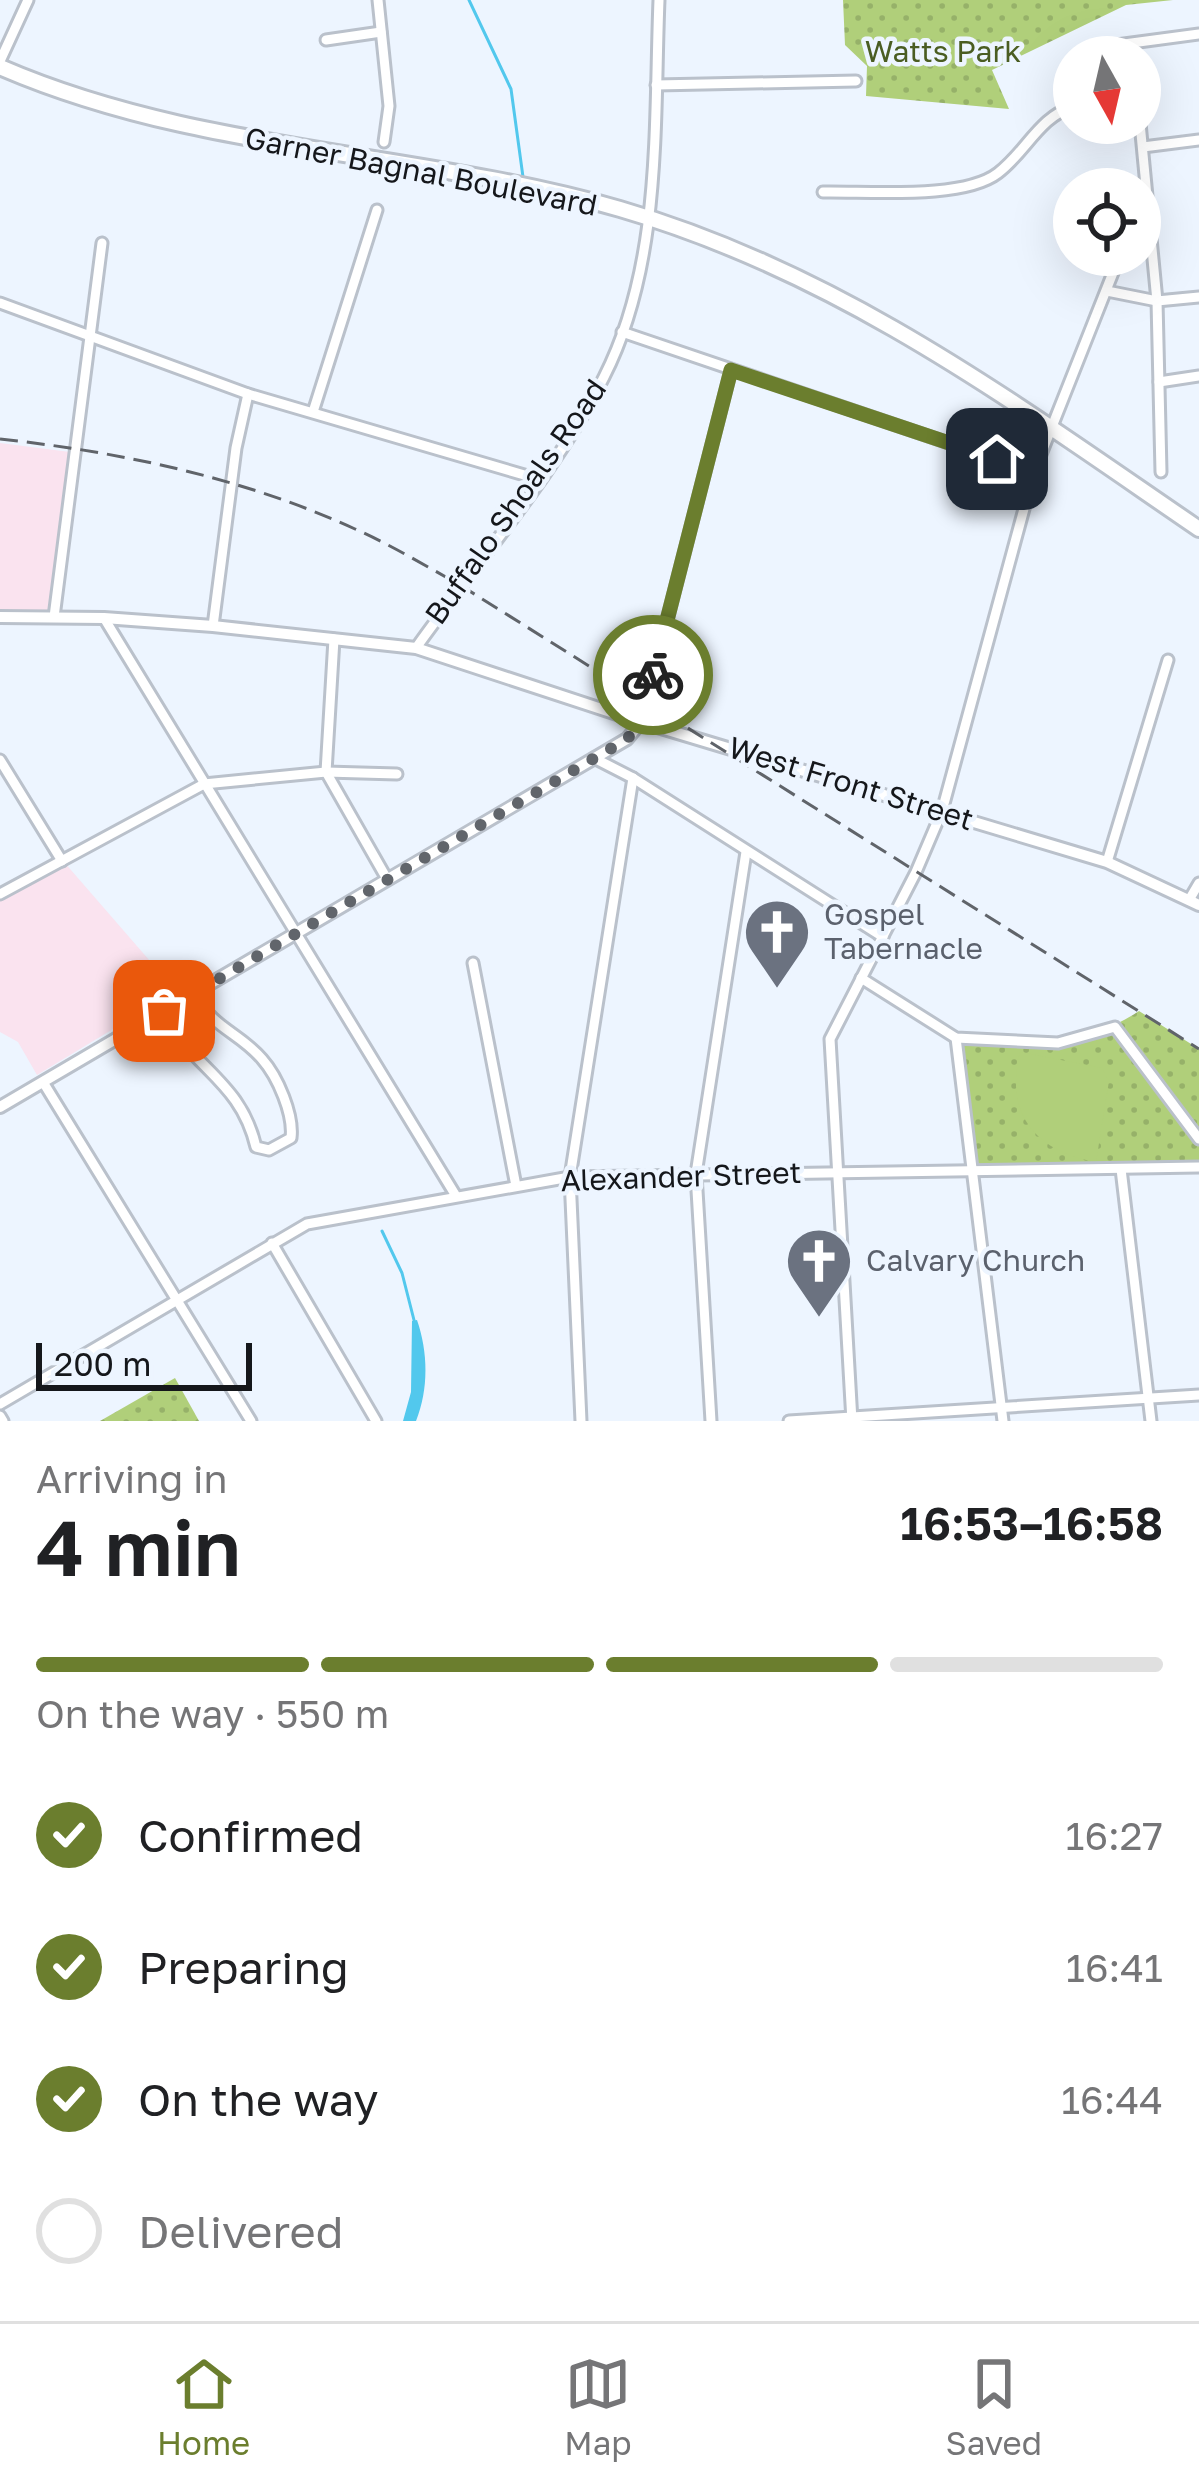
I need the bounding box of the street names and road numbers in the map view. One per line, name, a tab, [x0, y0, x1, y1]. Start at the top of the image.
street label: Garner Bagnal Boulevard	[242, 119, 600, 223]
street label: Buffalo Shoals Road	[417, 372, 613, 631]
street label: West Front Street	[725, 729, 978, 837]
street label: Alexander Street	[560, 1154, 802, 1198]

